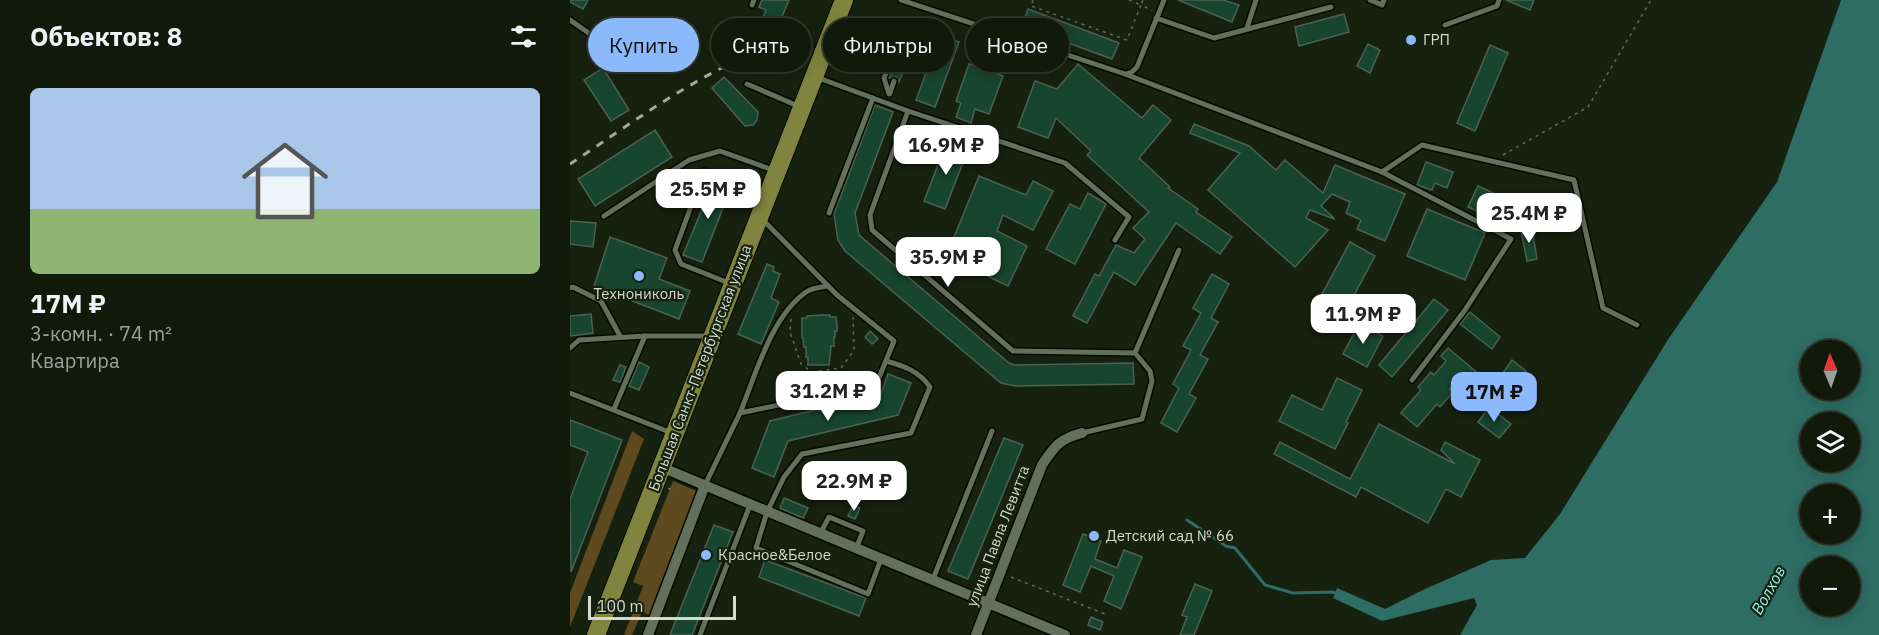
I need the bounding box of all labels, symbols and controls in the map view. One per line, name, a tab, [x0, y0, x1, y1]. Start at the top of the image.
chip: Купить	[588, 18, 699, 72]
chip: Снять	[711, 18, 811, 72]
chip: Фильтры	[823, 18, 954, 72]
chip: Новое	[966, 18, 1069, 72]
text: Объектов: 8	[30, 19, 182, 53]
icon: filters	[507, 20, 540, 53]
place label: ГРП	[1423, 30, 1450, 49]
marker: ГРП	[1404, 33, 1418, 47]
pin: 16.9M ₽	[891, 125, 1001, 176]
icon: home	[231, 127, 339, 235]
text: 16.9M ₽	[908, 131, 984, 158]
pin: 25.5M ₽	[653, 169, 763, 220]
text: 25.5M ₽	[670, 175, 746, 202]
pin: 25.4M ₽	[1474, 193, 1584, 244]
text: 25.4M ₽	[1491, 199, 1567, 226]
pin: 35.9M ₽	[893, 237, 1003, 288]
street label: Большая Санкт-Петербургская улица	[644, 242, 755, 494]
text: 35.9M ₽	[910, 243, 986, 270]
marker: Технониколь	[632, 269, 646, 283]
place label: Технониколь	[594, 284, 685, 303]
text: 17M ₽	[30, 286, 106, 320]
pin: 11.9M ₽	[1308, 294, 1418, 345]
text: 11.9M ₽	[1325, 300, 1401, 327]
text: 3-комн. · 74 m²	[30, 320, 172, 347]
north arrow	[1800, 340, 1860, 400]
map controls	[1800, 340, 1860, 616]
text: Квартира	[30, 347, 120, 374]
pin: 31.2M ₽	[773, 371, 883, 422]
pin: 17M ₽	[1452, 372, 1536, 423]
text: 31.2M ₽	[790, 377, 866, 404]
text: 17M ₽	[1465, 378, 1523, 405]
button: layers	[1800, 412, 1860, 472]
pin: 22.9M ₽	[799, 461, 909, 512]
street label: улица Павла Левитта	[962, 463, 1033, 609]
text: 22.9M ₽	[816, 467, 892, 494]
button: +	[1800, 484, 1860, 544]
place label: Детский сад № 66	[1106, 526, 1234, 545]
marker: Детский сад № 66	[1087, 529, 1101, 543]
place label: Красное&Белое	[718, 545, 831, 564]
marker: Красное&Белое	[699, 548, 713, 562]
button: −	[1800, 556, 1860, 616]
water label: Волхов	[1747, 562, 1789, 618]
scale bar	[588, 593, 736, 620]
text: 100 m	[597, 596, 644, 616]

